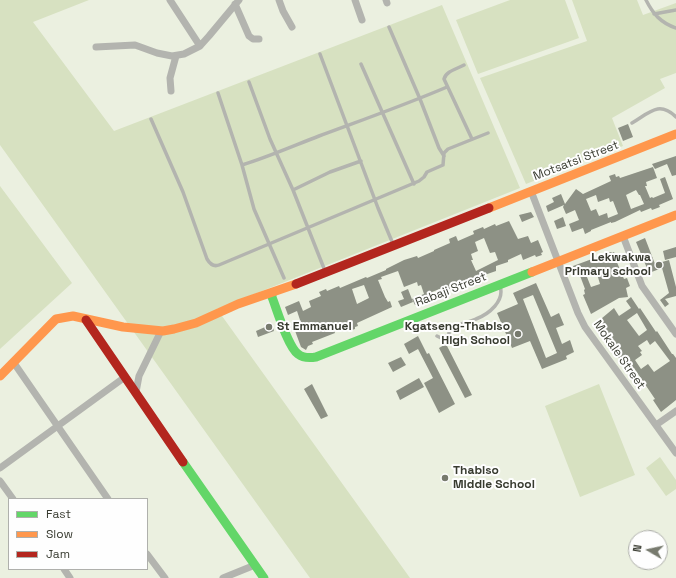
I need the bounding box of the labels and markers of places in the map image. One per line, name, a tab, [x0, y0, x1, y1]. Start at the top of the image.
place label: Lekwakwa Primary school	[565, 251, 651, 279]
marker: Lekwakwa Primary school	[654, 260, 664, 270]
place label: St Emmanuel	[277, 320, 352, 334]
place label: Kgatseng-Thabiso High School	[405, 320, 510, 348]
marker: St Emmanuel	[264, 322, 274, 332]
marker: Kgatseng-Thabiso High School	[513, 329, 523, 339]
place label: Thabiso Middle School	[453, 464, 535, 492]
marker: Thabiso Middle School	[440, 473, 450, 483]

